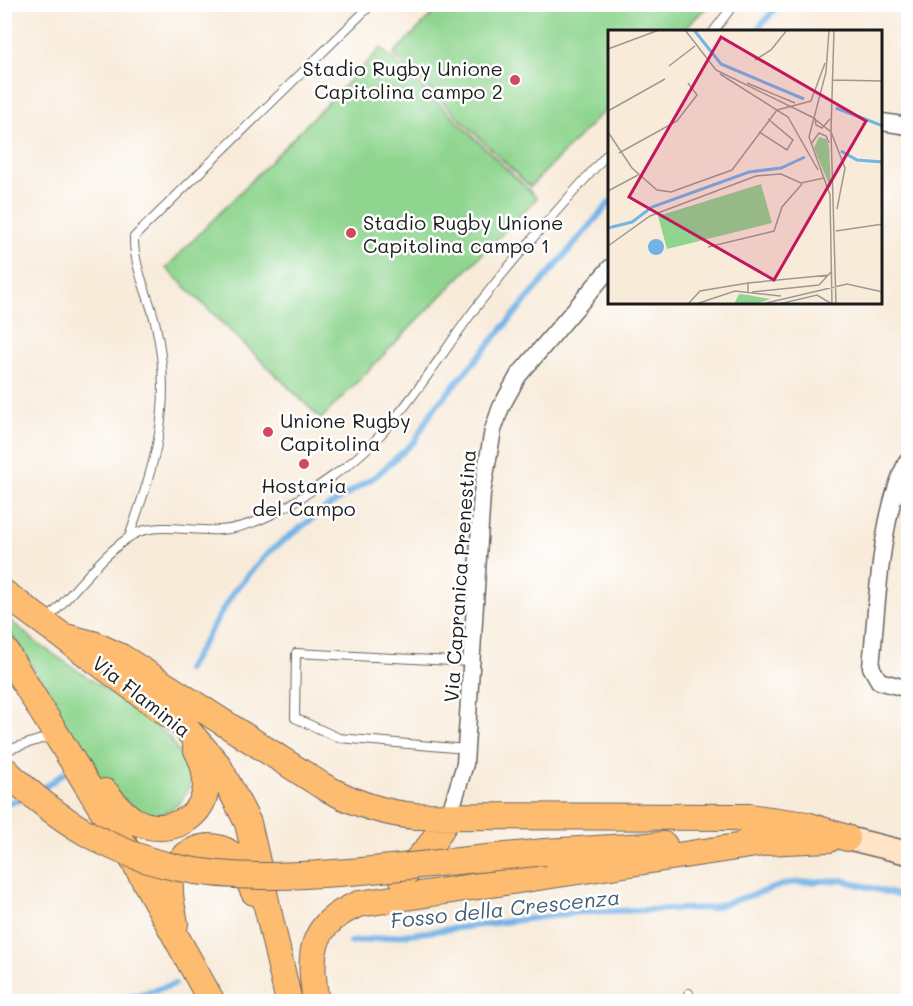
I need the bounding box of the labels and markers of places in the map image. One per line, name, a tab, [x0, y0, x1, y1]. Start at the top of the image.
place label: Stadio Rugby Unione Capitolina campo 2	[303, 55, 503, 104]
marker: Stadio Rugby Unione Capitolina campo 2	[508, 73, 522, 87]
place label: Stadio Rugby Unione Capitolina campo 1	[363, 209, 563, 258]
marker: Stadio Rugby Unione Capitolina campo 1	[344, 226, 358, 240]
place label: Unione Rugby Capitolina	[280, 407, 411, 456]
marker: Unione Rugby Capitolina	[261, 425, 275, 439]
marker: Hostaria del Campo	[297, 457, 311, 471]
place label: Hostaria del Campo	[252, 472, 356, 521]

